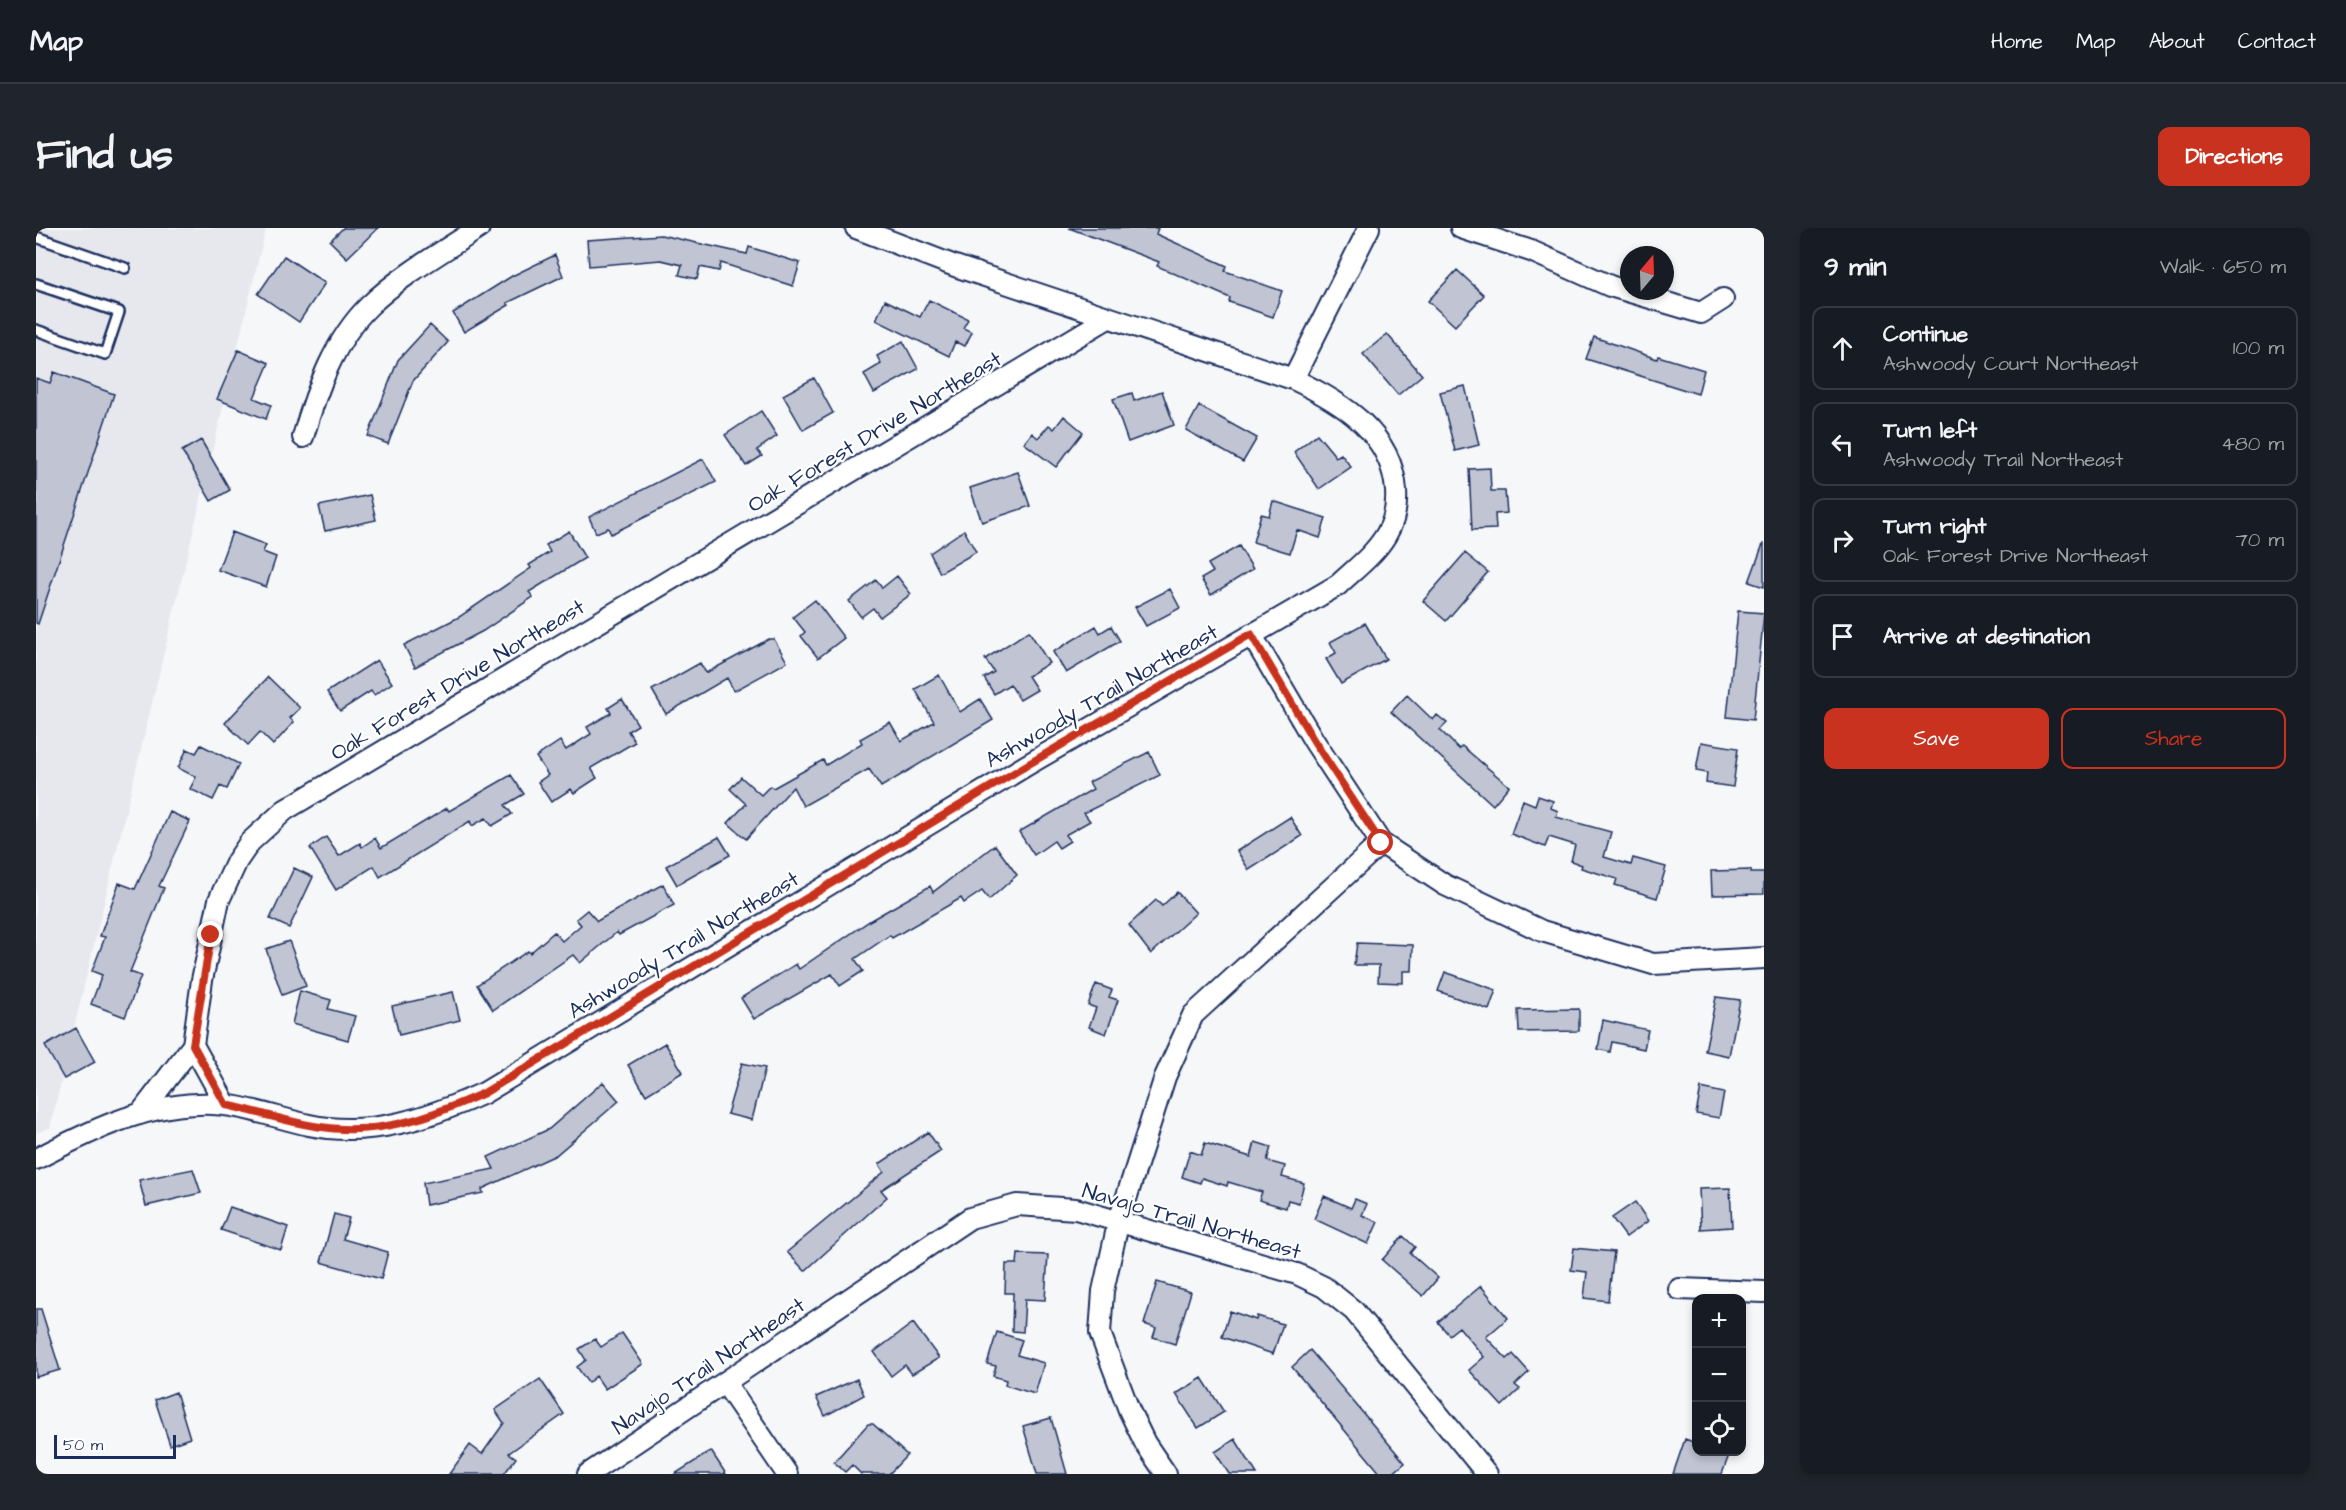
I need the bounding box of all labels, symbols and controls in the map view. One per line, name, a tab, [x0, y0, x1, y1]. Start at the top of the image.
text: Map	[30, 22, 83, 61]
text: Home	[1991, 27, 2043, 56]
text: Map	[2076, 27, 2116, 56]
text: About	[2149, 27, 2205, 56]
text: Contact	[2238, 27, 2316, 56]
text: Find us	[36, 127, 173, 185]
button: Directions	[2158, 127, 2310, 186]
north arrow	[1620, 246, 1674, 300]
text: 9 min	[1824, 249, 1886, 285]
text: Walk · 650 m	[2160, 253, 2286, 281]
text: Continue	[1883, 319, 1968, 350]
icon: ahead	[1826, 332, 1859, 365]
text: 100 m	[2233, 334, 2284, 362]
street label: Oak Forest Drive Northeast	[742, 344, 1008, 521]
text: Ashwoody Court Northeast	[1883, 350, 2138, 378]
text: Turn left	[1883, 415, 1977, 446]
icon: left	[1826, 428, 1859, 461]
text: 480 m	[2221, 430, 2284, 458]
text: Ashwoody Trail Northeast	[1883, 446, 2123, 474]
text: Turn right	[1883, 511, 1986, 542]
icon: right	[1826, 524, 1859, 557]
text: 70 m	[2236, 526, 2284, 554]
text: Oak Forest Drive Northeast	[1883, 542, 2148, 570]
street label: Oak Forest Drive Northeast	[325, 592, 591, 769]
street label: Ashwoody Trail Northeast	[979, 617, 1225, 777]
icon: arrive	[1826, 620, 1859, 653]
text: Arrive at destination	[1883, 621, 2090, 652]
button: Save	[1824, 708, 2049, 769]
button: Share	[2061, 708, 2286, 769]
route start	[1367, 829, 1393, 855]
street label: Ashwoody Trail Northeast	[562, 864, 806, 1028]
route end	[197, 921, 223, 947]
street label: Navajo Trail Northeast	[1078, 1175, 1305, 1268]
street label: Navajo Trail Northeast	[606, 1290, 811, 1442]
map controls	[1692, 1294, 1746, 1456]
button: +	[1692, 1294, 1746, 1348]
button: −	[1692, 1348, 1746, 1402]
button: locate	[1692, 1402, 1746, 1456]
scale bar	[54, 1432, 176, 1460]
text: 50 m	[63, 1434, 103, 1456]

